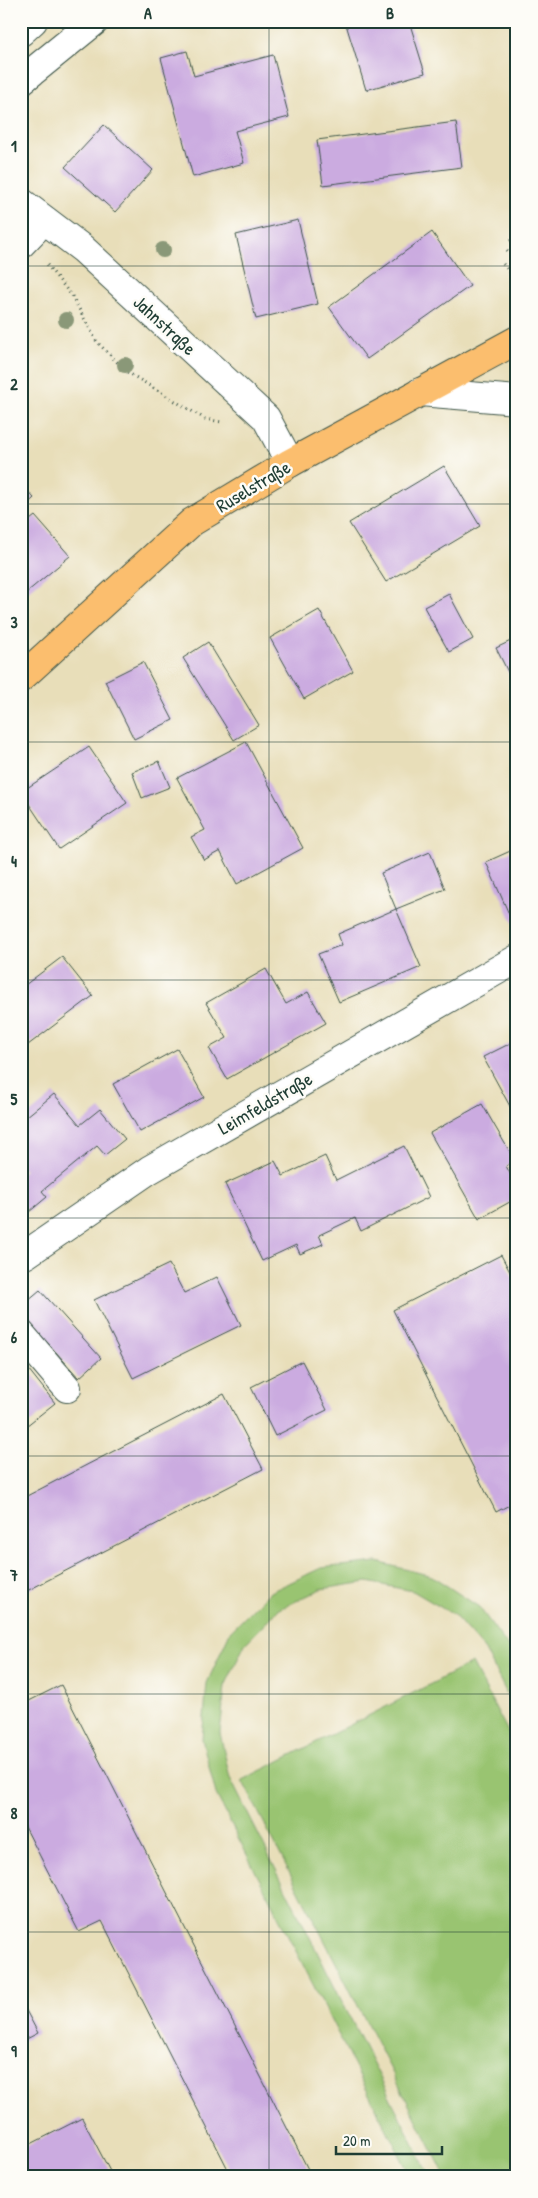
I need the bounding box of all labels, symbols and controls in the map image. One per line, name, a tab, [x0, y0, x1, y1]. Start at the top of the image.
text: A	[144, 2, 152, 24]
text: B	[386, 2, 394, 24]
text: 1	[11, 135, 17, 157]
street label: Jahnstraße	[128, 289, 202, 361]
text: 2	[10, 373, 18, 395]
street label: Ruselstraße	[211, 453, 295, 518]
text: 3	[10, 611, 18, 633]
text: 4	[11, 850, 17, 872]
street label: Leimfeldstraße	[213, 1065, 317, 1140]
text: 5	[11, 1088, 18, 1110]
text: 6	[11, 1326, 18, 1348]
text: 7	[9, 1564, 18, 1586]
text: 8	[11, 1802, 18, 1824]
text: 9	[11, 2040, 17, 2062]
scale bar	[336, 2123, 442, 2155]
text: 20 m	[343, 2130, 370, 2151]

